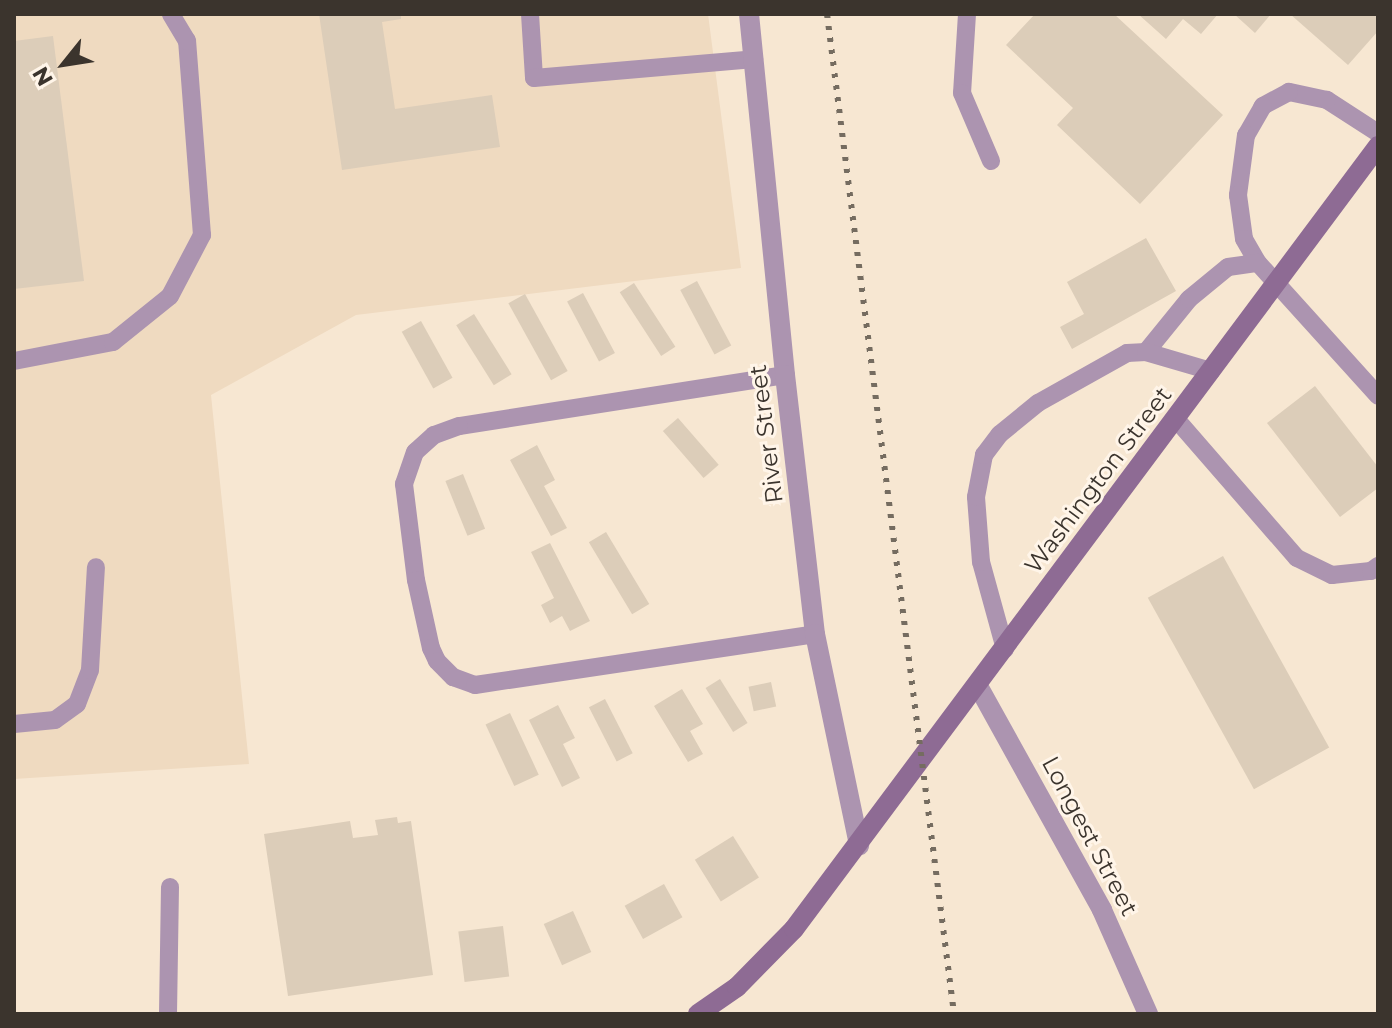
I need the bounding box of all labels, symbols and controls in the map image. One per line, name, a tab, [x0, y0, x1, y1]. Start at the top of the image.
north arrow	[24, 24, 104, 104]
text: N	[27, 62, 59, 91]
street label: River Street	[743, 363, 789, 505]
street label: Washington Street	[1019, 381, 1177, 579]
street label: Longest Street	[1036, 751, 1144, 921]

